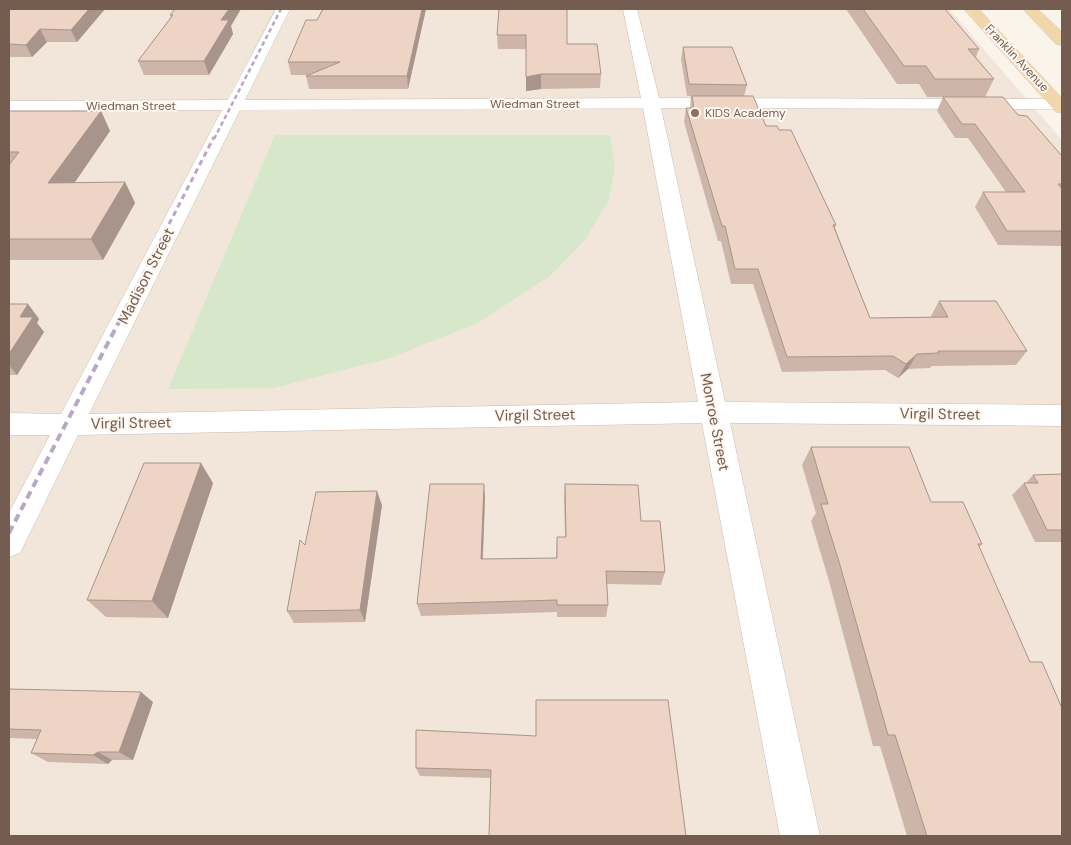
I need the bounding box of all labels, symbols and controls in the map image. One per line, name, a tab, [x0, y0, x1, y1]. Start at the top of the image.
street label: Franklin Avenue	[982, 21, 1053, 95]
street label: Wiedman Street	[490, 96, 580, 112]
street label: Wiedman Street	[86, 98, 176, 114]
place label: KIDS Academy	[705, 105, 786, 121]
marker: KIDS Academy	[689, 107, 701, 119]
street label: Madison Street	[113, 224, 179, 327]
street label: Monroe Street	[696, 371, 734, 473]
street label: Virgil Street	[899, 403, 981, 425]
street label: Virgil Street	[494, 404, 576, 426]
street label: Virgil Street	[90, 412, 172, 434]

